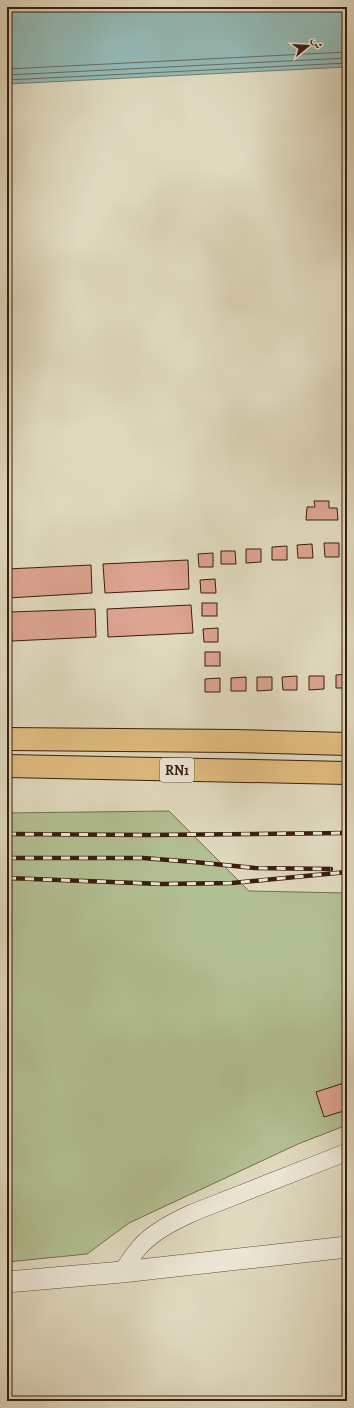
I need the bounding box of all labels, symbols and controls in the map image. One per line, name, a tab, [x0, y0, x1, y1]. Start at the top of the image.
north arrow	[288, 26, 328, 66]
text: ش	[308, 36, 326, 51]
road number: RN1	[160, 758, 194, 782]

